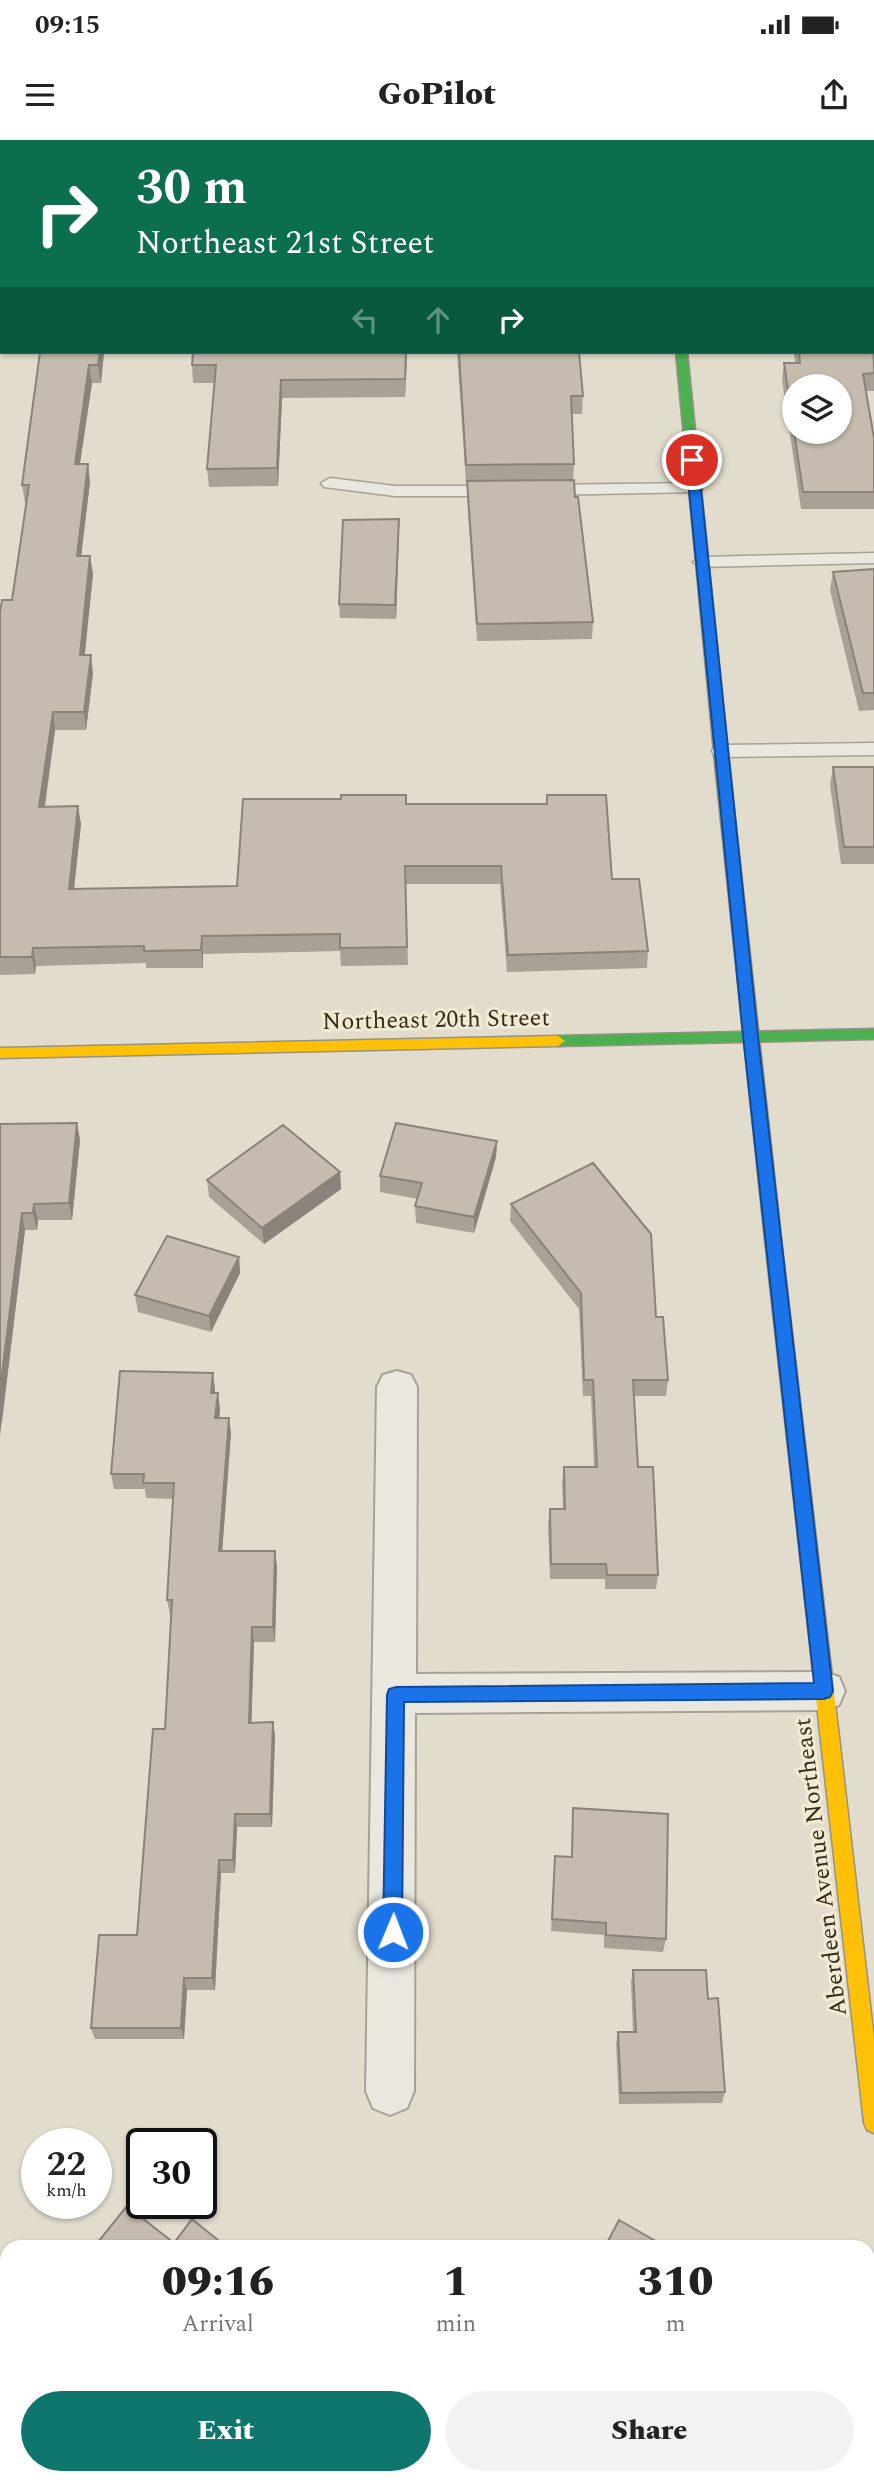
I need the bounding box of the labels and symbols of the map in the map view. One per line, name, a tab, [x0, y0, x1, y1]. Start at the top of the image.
pin	[662, 430, 722, 490]
street label: Northeast 20th Street	[322, 1000, 550, 1040]
street label: Aberdeen Avenue Northeast	[785, 1716, 857, 2018]
position arrow	[356, 1895, 430, 1969]
speed limit sign: 30	[126, 2128, 217, 2219]

